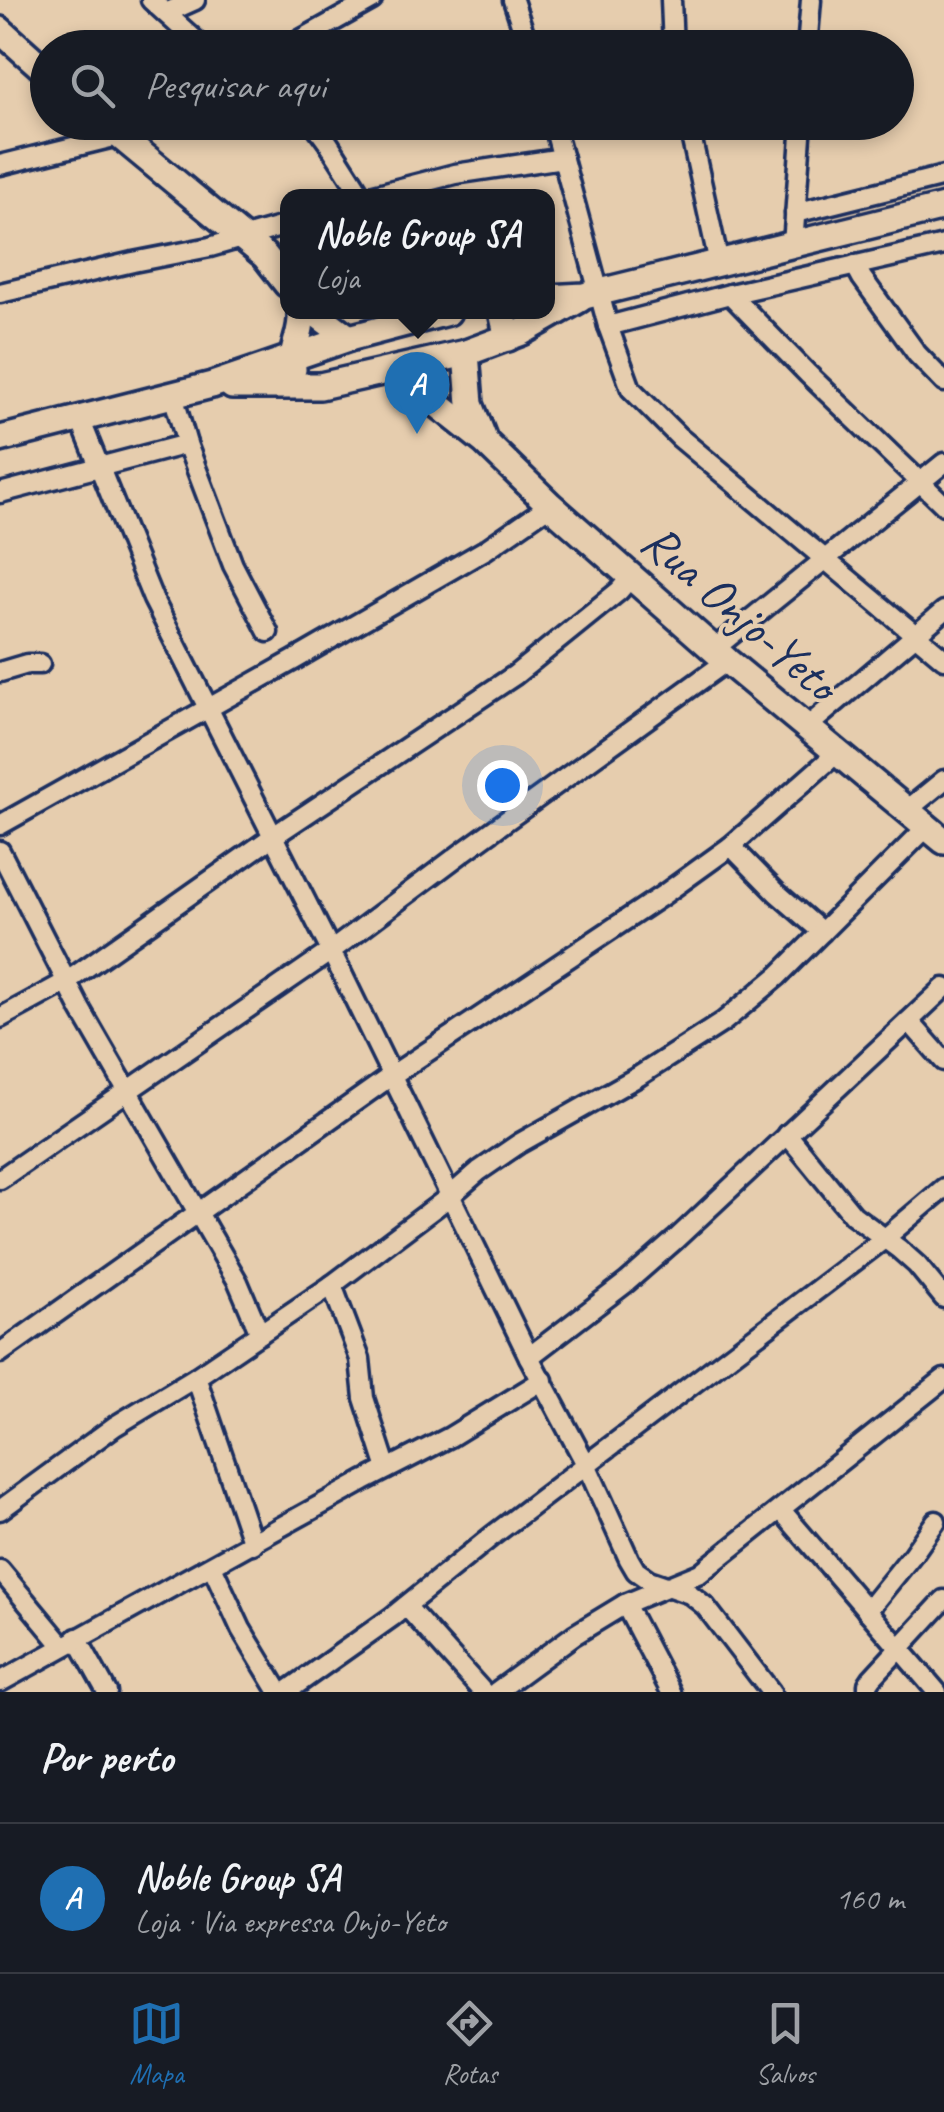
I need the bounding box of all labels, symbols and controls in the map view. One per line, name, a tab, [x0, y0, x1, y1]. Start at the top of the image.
search box	[30, 30, 914, 140]
icon: search	[65, 58, 120, 113]
text: Pesquisar aqui	[145, 62, 326, 109]
popup	[280, 189, 555, 319]
text: Noble Group SA	[315, 210, 520, 257]
text: Loja	[315, 257, 359, 298]
pin: A	[384, 352, 450, 434]
street label: Rua Onjo-Yeto	[629, 510, 855, 718]
your location	[477, 760, 528, 811]
text: Por perto	[40, 1731, 173, 1784]
text: Noble Group SA	[135, 1854, 340, 1901]
text: A	[64, 1878, 81, 1919]
text: 160 m	[835, 1878, 904, 1919]
text: Loja · Via expressa Onjo-Yeto	[135, 1901, 446, 1942]
tab: Mapa	[129, 1996, 184, 2091]
tab: Rotas	[442, 1996, 497, 2091]
tab: Salvos	[756, 1996, 815, 2091]

